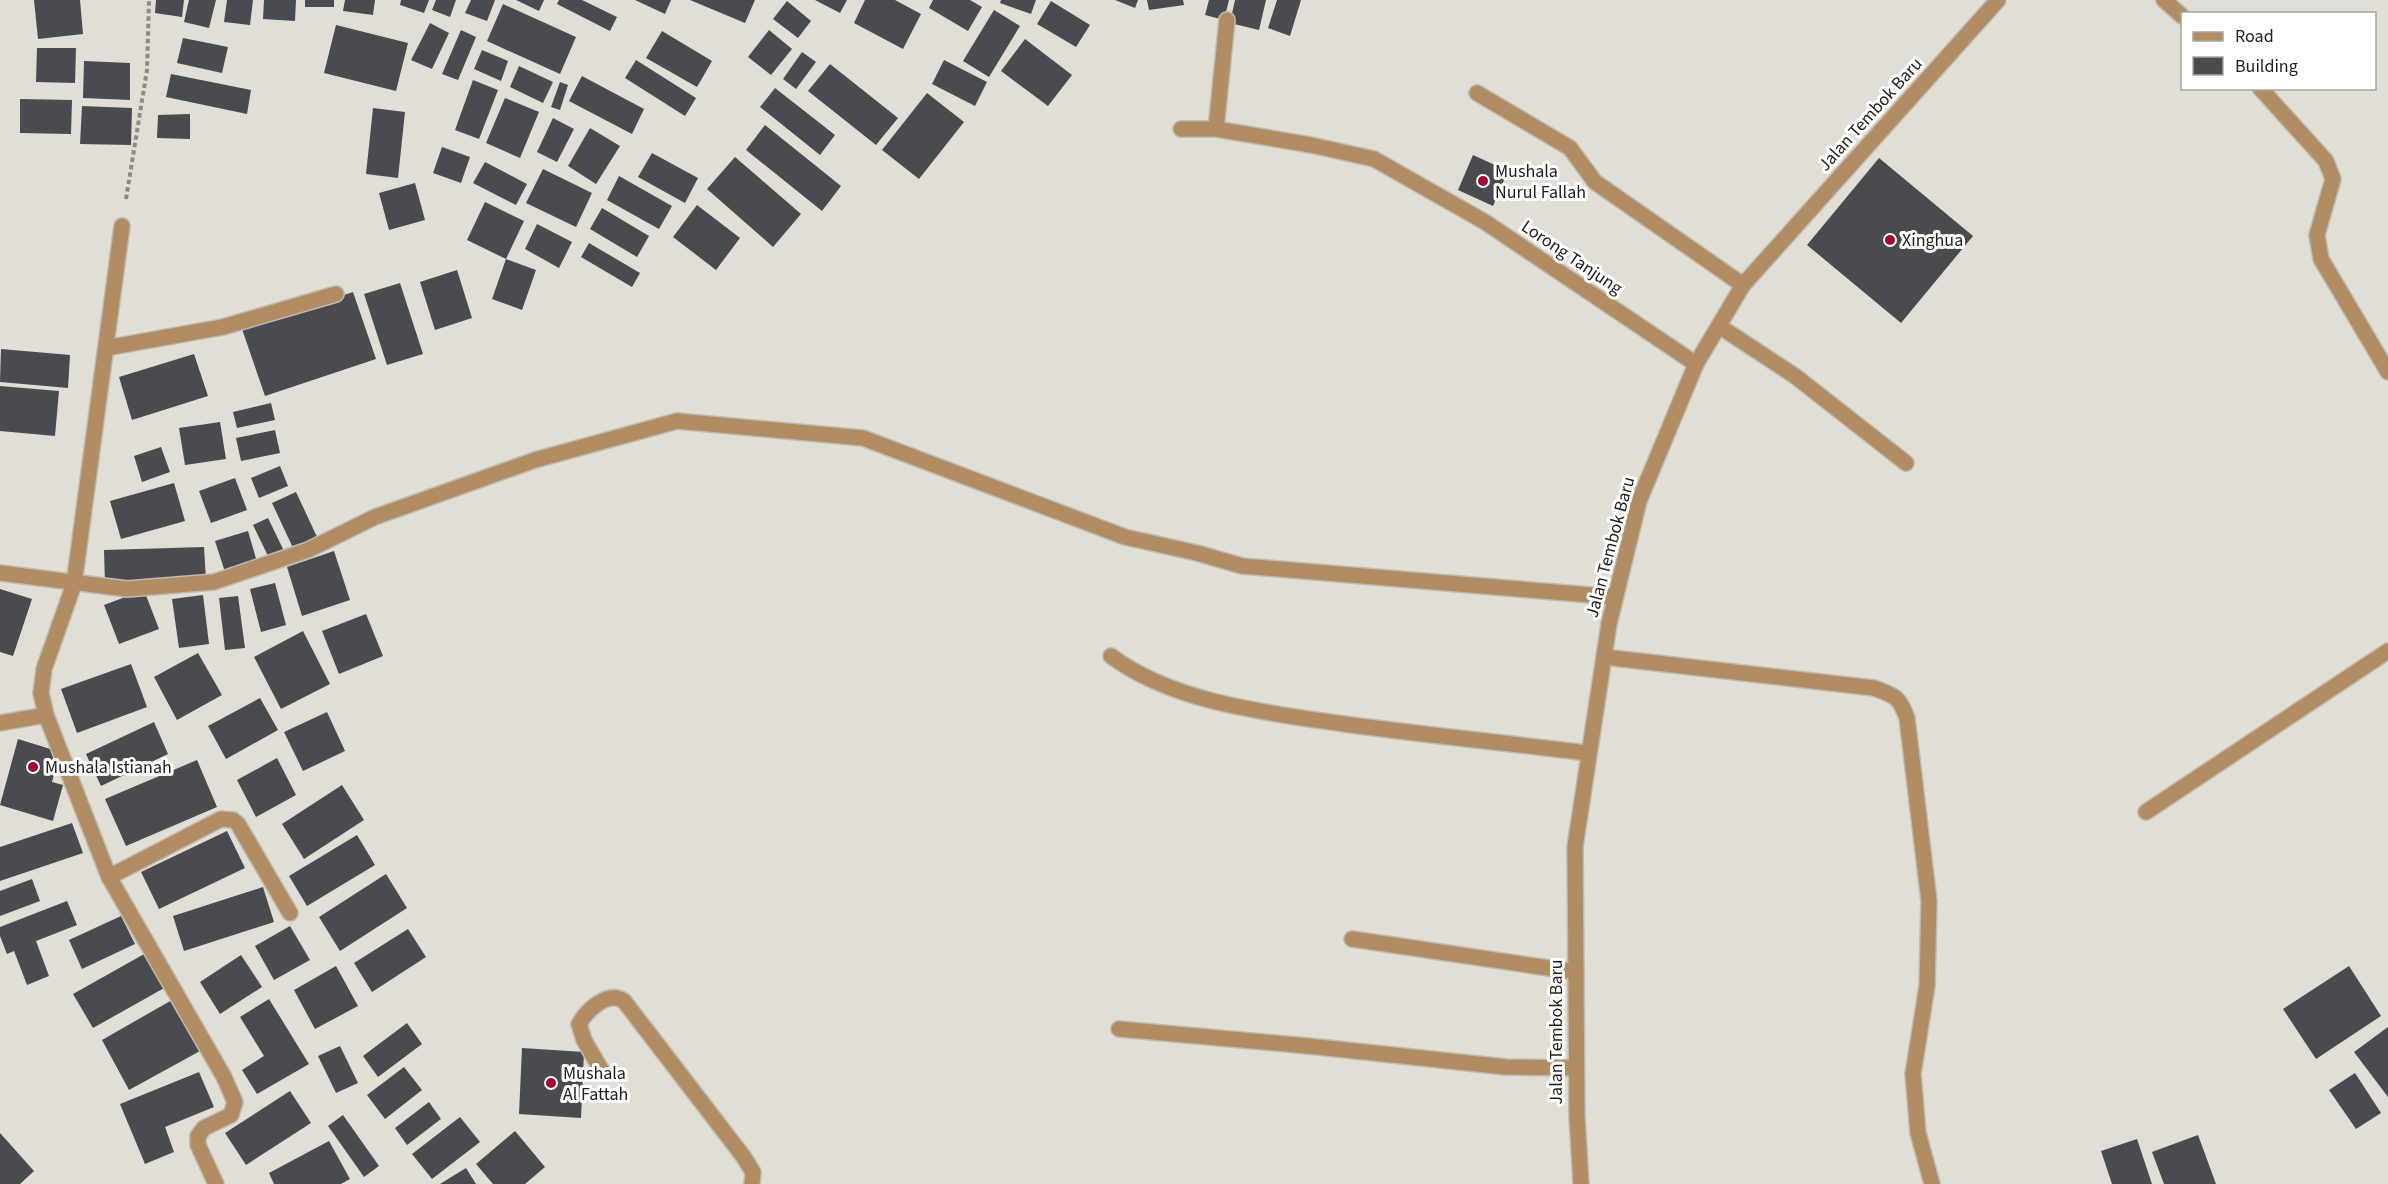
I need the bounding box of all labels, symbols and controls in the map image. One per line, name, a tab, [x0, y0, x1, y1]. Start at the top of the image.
legend	[2181, 12, 2376, 90]
text: Road	[2235, 24, 2274, 49]
street label: Jalan Tembok Baru	[1813, 52, 1928, 177]
text: Building	[2235, 54, 2298, 79]
place label: Mushala Nurul Fallah	[1495, 159, 1586, 205]
marker: Mushala Nurul Fallah	[1476, 174, 1490, 188]
street label: Lorong Tanjung	[1516, 214, 1627, 301]
place label: Xinghua	[1902, 228, 1963, 253]
marker: Xinghua	[1883, 233, 1897, 247]
street label: Jalan Tembok Baru	[1580, 474, 1641, 620]
place label: Mushala Istianah	[45, 755, 172, 780]
marker: Mushala Istianah	[26, 760, 40, 774]
street label: Jalan Tembok Baru	[1544, 959, 1569, 1105]
place label: Mushala Al Fattah	[563, 1061, 628, 1107]
marker: Mushala Al Fattah	[544, 1076, 558, 1090]

